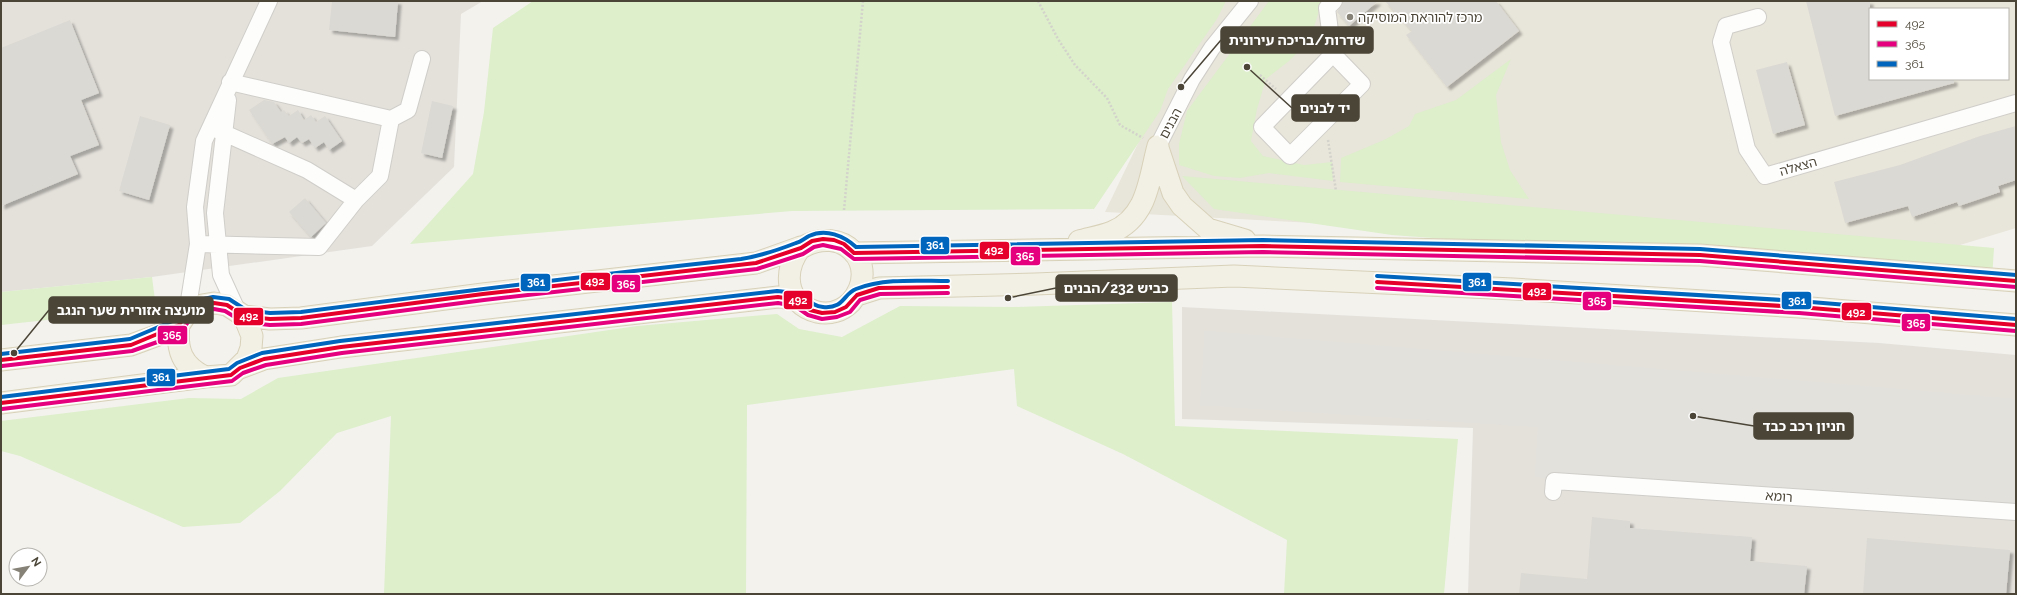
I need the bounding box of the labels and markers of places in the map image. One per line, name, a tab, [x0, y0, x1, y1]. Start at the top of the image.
place label: מרכז להוראת המוסיקה	[1358, 10, 1483, 25]
marker: מרכז להוראת המוסיקה	[1345, 12, 1355, 22]
callout: שדרות/בריכה עירונית	[1221, 27, 1373, 53]
callout: יד לבנים	[1292, 95, 1359, 121]
callout: כביש 232/הבנים	[1056, 275, 1177, 301]
callout: מועצה אזורית שער הנגב	[49, 297, 213, 323]
callout: חניון רכב כבד	[1754, 413, 1853, 439]

